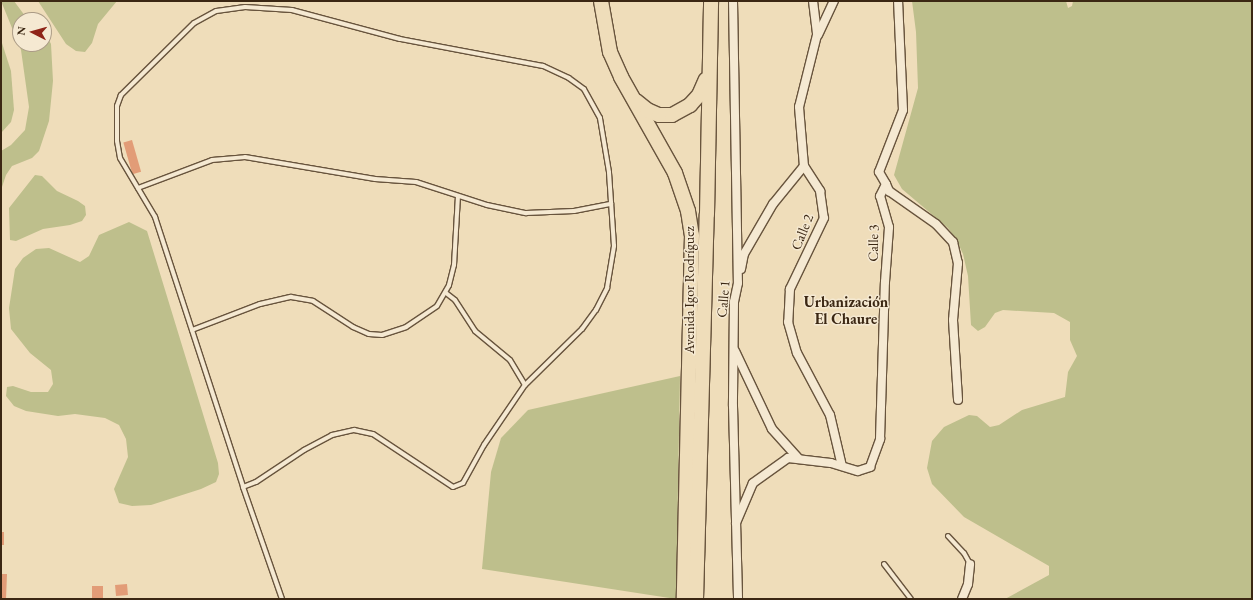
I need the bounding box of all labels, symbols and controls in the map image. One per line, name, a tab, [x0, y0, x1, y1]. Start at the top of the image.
north arrow	[12, 12, 52, 52]
text: N	[14, 26, 28, 36]
street label: Calle 2	[787, 212, 817, 252]
street label: Calle 3	[864, 224, 882, 262]
street label: Avenida Igor Rodríguez	[681, 226, 697, 354]
street label: Calle 1	[713, 280, 733, 318]
district label: Urbanización El Chaure	[804, 292, 888, 327]

